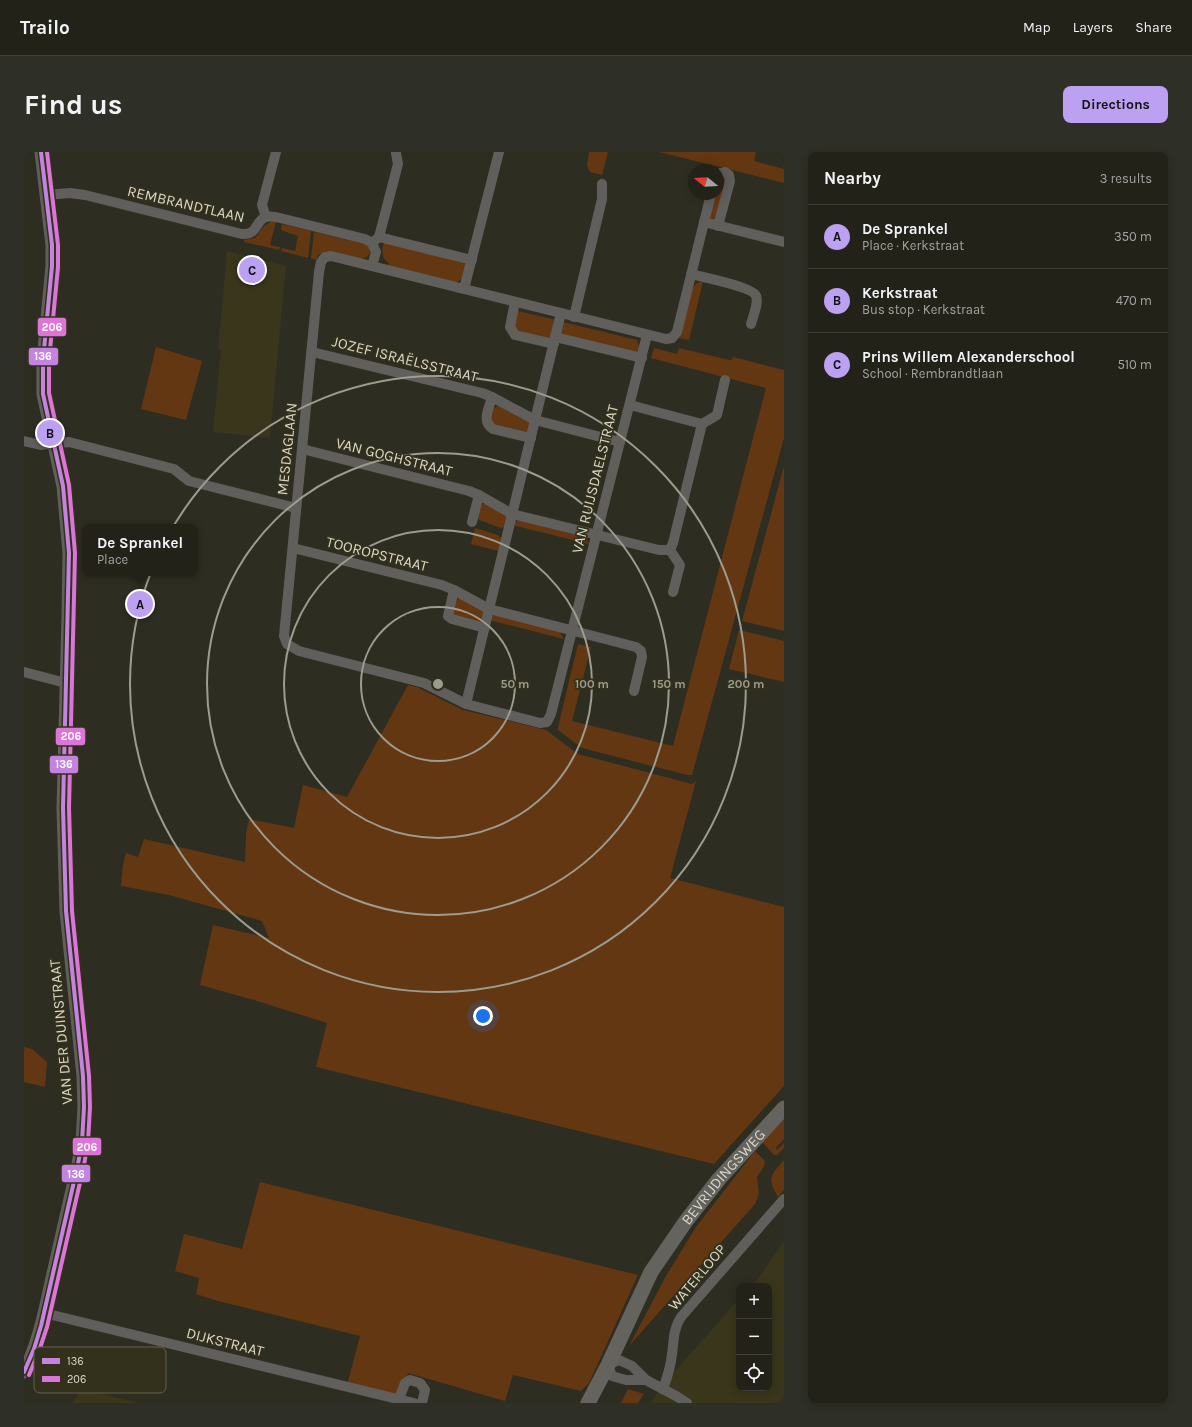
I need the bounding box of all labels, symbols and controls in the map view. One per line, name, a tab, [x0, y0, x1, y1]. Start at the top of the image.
text: Trailo	[20, 17, 70, 39]
text: Map	[1023, 19, 1051, 36]
text: Layers	[1073, 19, 1113, 36]
text: Share	[1135, 19, 1172, 36]
button: Directions	[1063, 86, 1168, 123]
text: Find us	[24, 88, 123, 121]
north arrow	[688, 164, 724, 200]
text: Nearby	[824, 168, 881, 188]
text: 3 results	[1100, 171, 1152, 186]
street label: REMBRANDTLAAN	[126, 182, 246, 226]
text: De Sprankel	[862, 220, 948, 238]
text: A	[833, 229, 841, 244]
text: 350 m	[1114, 229, 1152, 244]
text: Place · Kerkstraat	[862, 238, 964, 253]
pin: C	[239, 255, 265, 285]
text: Kerkstraat	[862, 284, 938, 302]
text: B	[833, 293, 841, 308]
text: 470 m	[1116, 293, 1152, 308]
text: Bus stop · Kerkstraat	[862, 302, 985, 317]
line badge: 206	[37, 317, 67, 337]
text: 206	[42, 321, 62, 334]
street label: JOZEF ISRAËLSSTRAAT	[330, 332, 480, 386]
line badge: 136	[28, 347, 59, 366]
text: Prins Willem Alexanderschool	[862, 348, 1075, 366]
text: 136	[34, 350, 52, 363]
text: C	[833, 357, 841, 372]
text: 510 m	[1117, 357, 1152, 372]
text: School · Rembrandtlaan	[862, 366, 1003, 381]
street label: MESDAGLAAN	[273, 402, 301, 496]
street label: VAN RUIJSDAELSTRAAT	[568, 402, 622, 555]
pin: B	[37, 418, 63, 448]
street label: VAN GOGHSTRAAT	[334, 434, 455, 480]
popup	[82, 524, 198, 576]
street label: TOOROPSTRAAT	[324, 533, 430, 575]
text: De Sprankel	[97, 534, 183, 552]
text: Place	[97, 552, 128, 567]
pin: A	[127, 589, 153, 619]
centre of rings	[431, 677, 445, 691]
text: 50 m	[501, 677, 530, 691]
text: 100 m	[575, 677, 609, 691]
text: 150 m	[652, 677, 686, 691]
text: 200 m	[728, 677, 764, 691]
line badge: 206	[55, 727, 86, 746]
text: 206	[61, 730, 81, 743]
line badge: 136	[49, 755, 79, 774]
text: 136	[55, 758, 73, 771]
street label: VAN DER DUINSTRAAT	[46, 958, 76, 1105]
your location	[473, 1006, 493, 1026]
street label: BEVRIJDINGSWEG	[677, 1125, 769, 1228]
line badge: 206	[72, 1137, 102, 1156]
text: 206	[77, 1141, 97, 1154]
line badge: 136	[61, 1164, 91, 1183]
text: 136	[67, 1168, 85, 1181]
street label: WATERLOOP	[664, 1240, 730, 1314]
map controls	[736, 1283, 772, 1391]
button: +	[736, 1283, 772, 1319]
button: −	[736, 1319, 772, 1355]
street label: DIJKSTRAAT	[184, 1324, 266, 1360]
legend	[34, 1347, 166, 1393]
text: 136	[67, 1355, 83, 1368]
button: locate	[736, 1355, 772, 1391]
text: 206	[67, 1373, 86, 1386]

